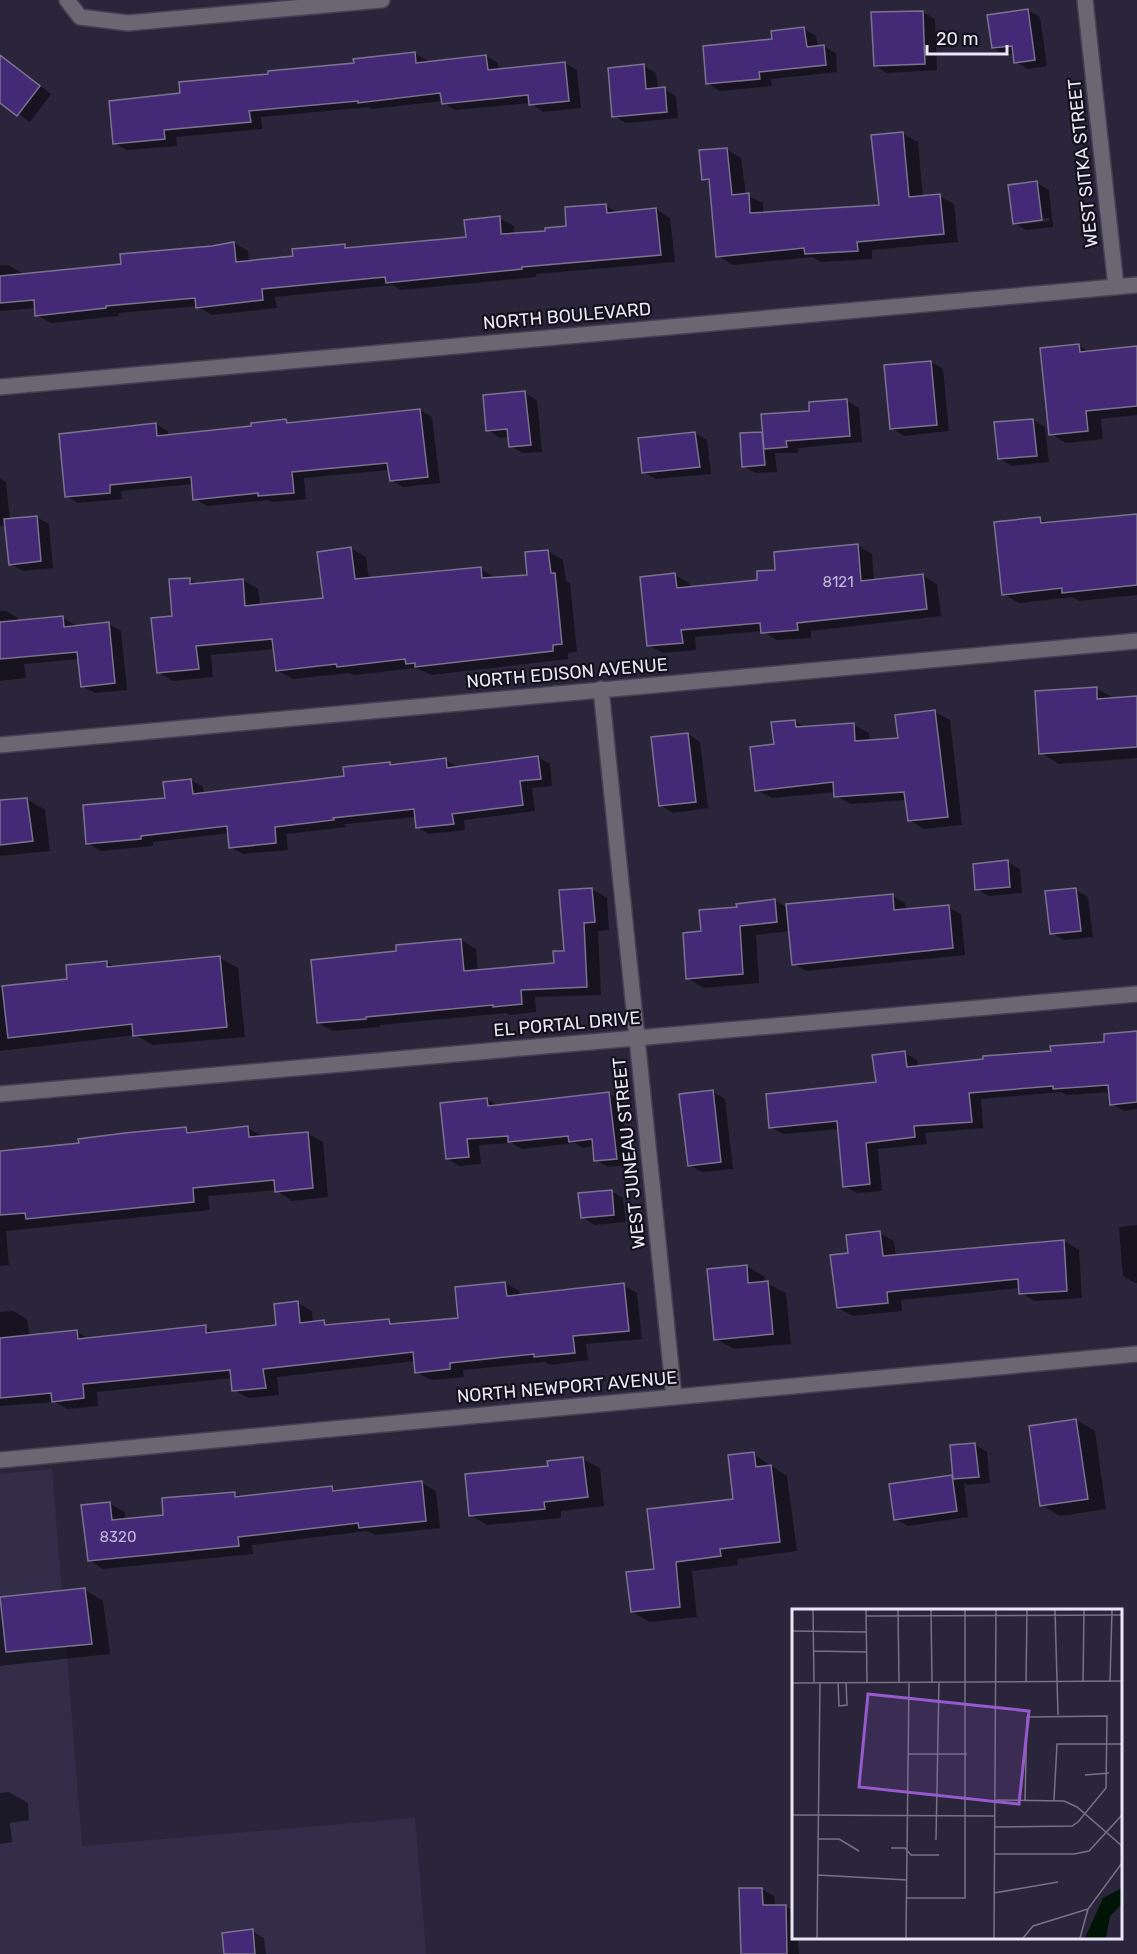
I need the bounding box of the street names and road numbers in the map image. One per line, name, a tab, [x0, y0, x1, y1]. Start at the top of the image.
street label: WEST SITKA STREET	[1063, 78, 1103, 248]
street label: NORTH BOULEVARD	[482, 298, 652, 334]
street label: NORTH EDISON AVENUE	[465, 653, 669, 693]
street label: EL PORTAL DRIVE	[493, 1007, 641, 1041]
street label: WEST JUNEAU STREET	[608, 1056, 650, 1250]
street label: NORTH NEWPORT AVENUE	[456, 1366, 678, 1408]

